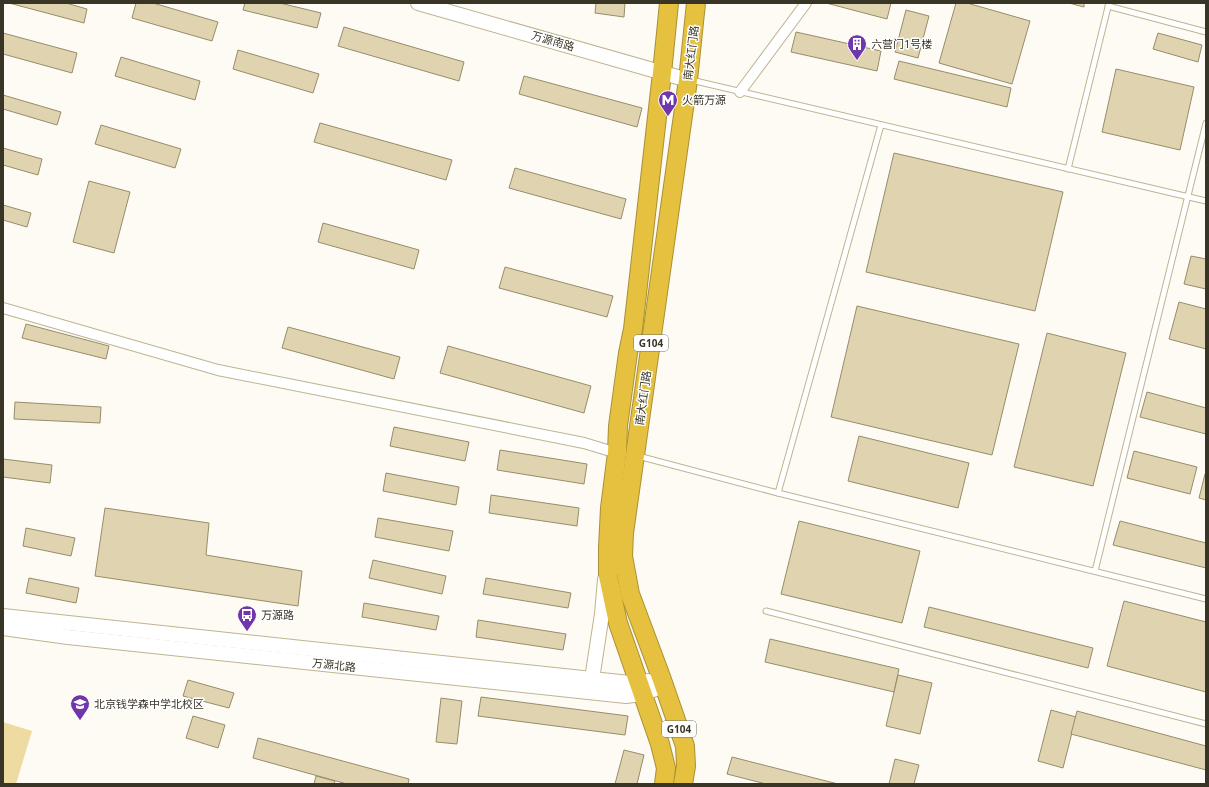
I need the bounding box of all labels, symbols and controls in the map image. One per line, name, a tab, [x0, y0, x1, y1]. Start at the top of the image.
street label: 南大红门路	[680, 25, 701, 81]
street label: 万源南路	[530, 27, 576, 54]
building icon: 六营门1号楼	[846, 33, 868, 61]
place label: 六营门1号楼	[871, 36, 932, 51]
metro station icon: 火箭万源	[657, 89, 679, 117]
place label: 火箭万源	[682, 92, 726, 107]
road number: G104	[634, 335, 668, 351]
street label: 南大红门路	[631, 370, 654, 426]
bus stop icon: 万源路	[236, 604, 258, 632]
place label: 万源路	[261, 607, 294, 622]
street label: 万源北路	[311, 655, 357, 674]
school or university icon: 北京钱学森中学北校区	[69, 693, 91, 721]
place label: 北京钱学森中学北校区	[94, 696, 204, 711]
road number: G104	[662, 721, 696, 737]

